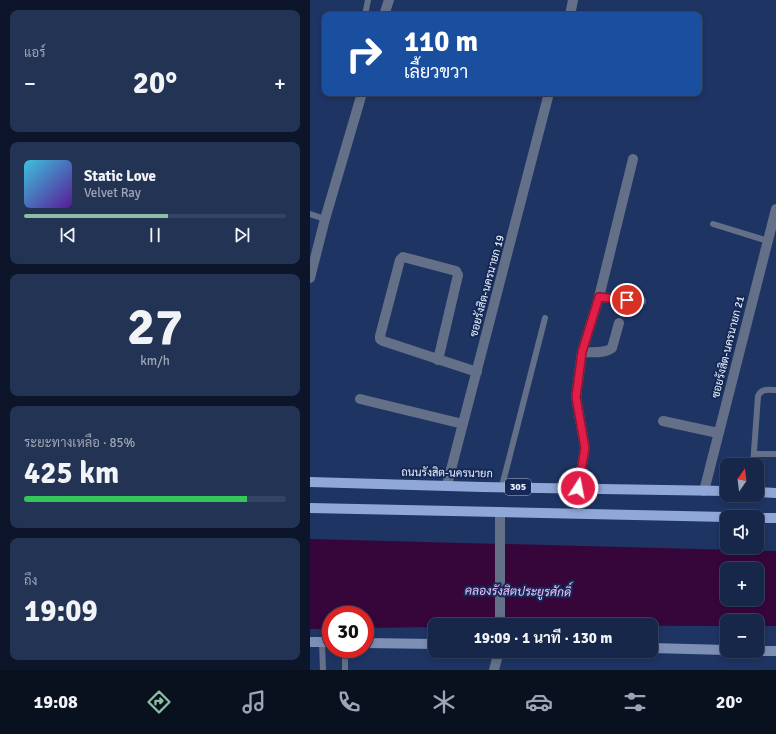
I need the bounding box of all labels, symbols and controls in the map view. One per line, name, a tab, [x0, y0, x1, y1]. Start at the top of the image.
text: 110 m	[404, 25, 478, 59]
icon: right	[338, 28, 390, 80]
text: แอร์	[24, 45, 45, 61]
text: เลี้ยวขวา	[404, 61, 468, 83]
text: 20°	[133, 65, 177, 102]
text: −	[24, 70, 36, 97]
text: +	[274, 70, 286, 97]
text: Static Love	[84, 167, 156, 185]
text: Velvet Ray	[84, 185, 141, 201]
icon: previous	[57, 224, 79, 246]
icon: pause	[144, 224, 166, 246]
icon: next	[231, 224, 253, 246]
street label: ซอยรังสิต-นครนายก 19	[466, 233, 507, 338]
pin	[610, 283, 644, 317]
icon: arrive	[616, 289, 638, 311]
street label: ซอยรังสิต-นครนายก 21	[708, 294, 747, 400]
text: 27	[127, 295, 183, 359]
text: km/h	[140, 353, 170, 369]
text: ระยะทางเหลือ · 85%	[24, 435, 135, 451]
text: 425 km	[24, 455, 119, 492]
north arrow	[720, 458, 764, 502]
map controls	[720, 458, 764, 658]
street label: ถนนรังสิต-นครนายก	[401, 465, 493, 480]
position arrow	[557, 467, 599, 509]
road number: 305	[505, 479, 531, 495]
button: sound	[720, 510, 764, 554]
button: +	[720, 562, 764, 606]
text: ถึง	[24, 573, 37, 589]
water label: คลองรังสิตประยูรศักดิ์	[465, 579, 574, 600]
text: 19:09	[24, 593, 98, 630]
speed limit sign: 30	[322, 606, 374, 658]
button: −	[720, 614, 764, 658]
text: 19:09 · 1 นาที · 130 m	[474, 629, 612, 647]
icon: directions	[145, 688, 173, 716]
icon: music	[240, 688, 268, 716]
icon: phone	[335, 688, 363, 716]
icon: climate	[430, 688, 458, 716]
icon: car	[525, 688, 553, 716]
icon: filters	[621, 688, 649, 716]
text: 19:08	[34, 691, 78, 713]
text: 20°	[716, 691, 742, 713]

